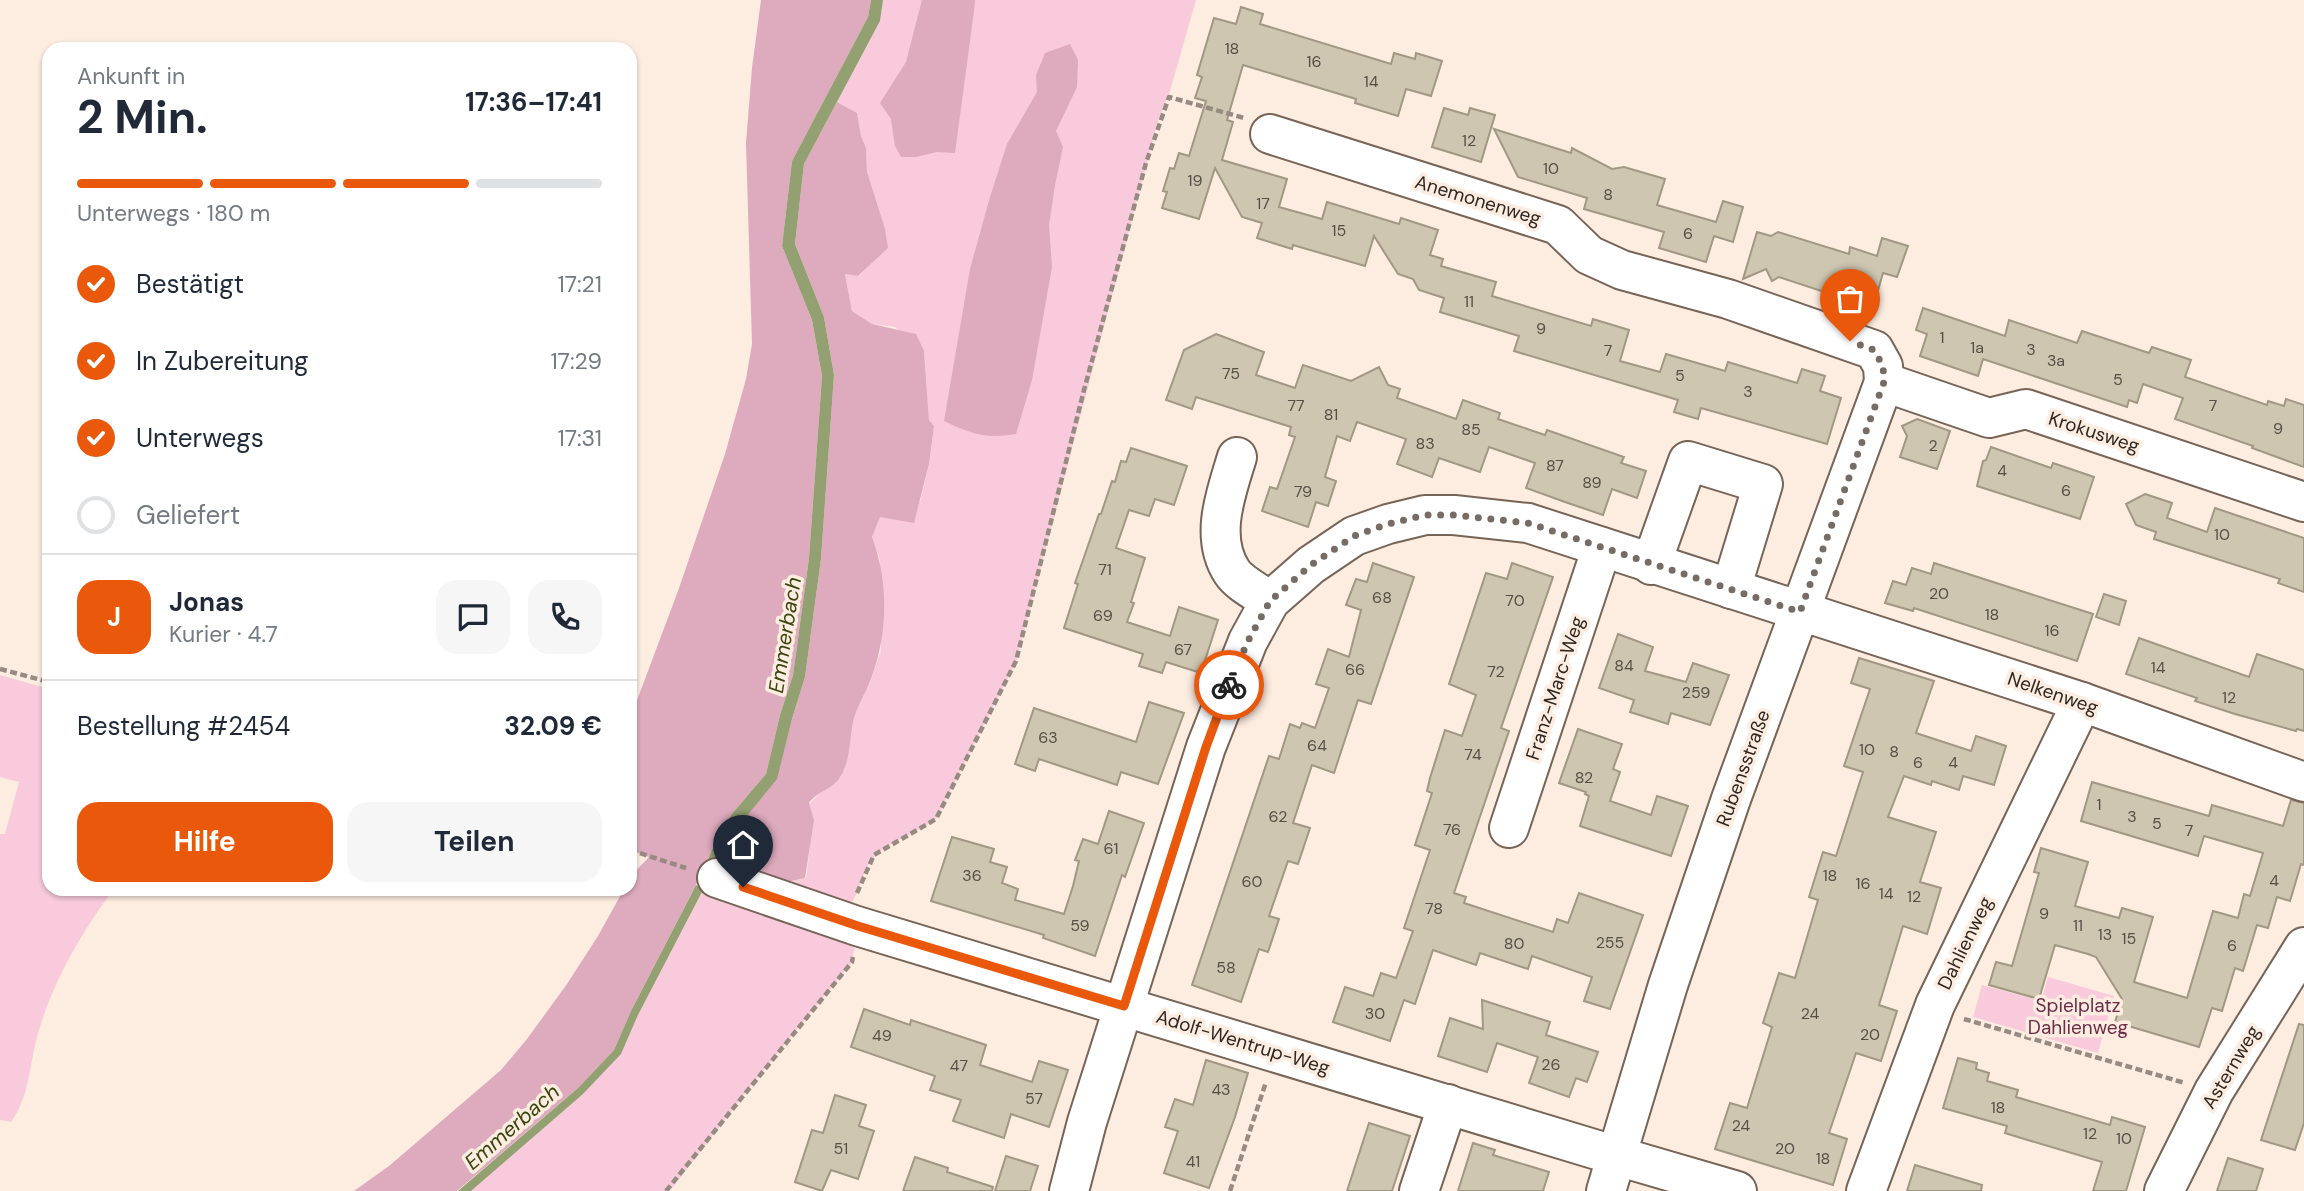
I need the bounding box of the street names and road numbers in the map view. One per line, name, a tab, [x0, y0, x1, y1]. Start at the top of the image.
street label: Anemonenweg	[1412, 169, 1544, 231]
street label: Krokusweg	[2045, 406, 2143, 459]
street label: Franz-Marc-Weg	[1520, 613, 1590, 763]
street label: Nelkenweg	[2004, 666, 2102, 720]
street label: Rubensstraße	[1710, 706, 1776, 830]
street label: Dahlienweg	[1932, 892, 1998, 994]
street label: Adolf-Wentrup-Weg	[1153, 1004, 1333, 1080]
street label: Asternweg	[2196, 1020, 2266, 1113]

